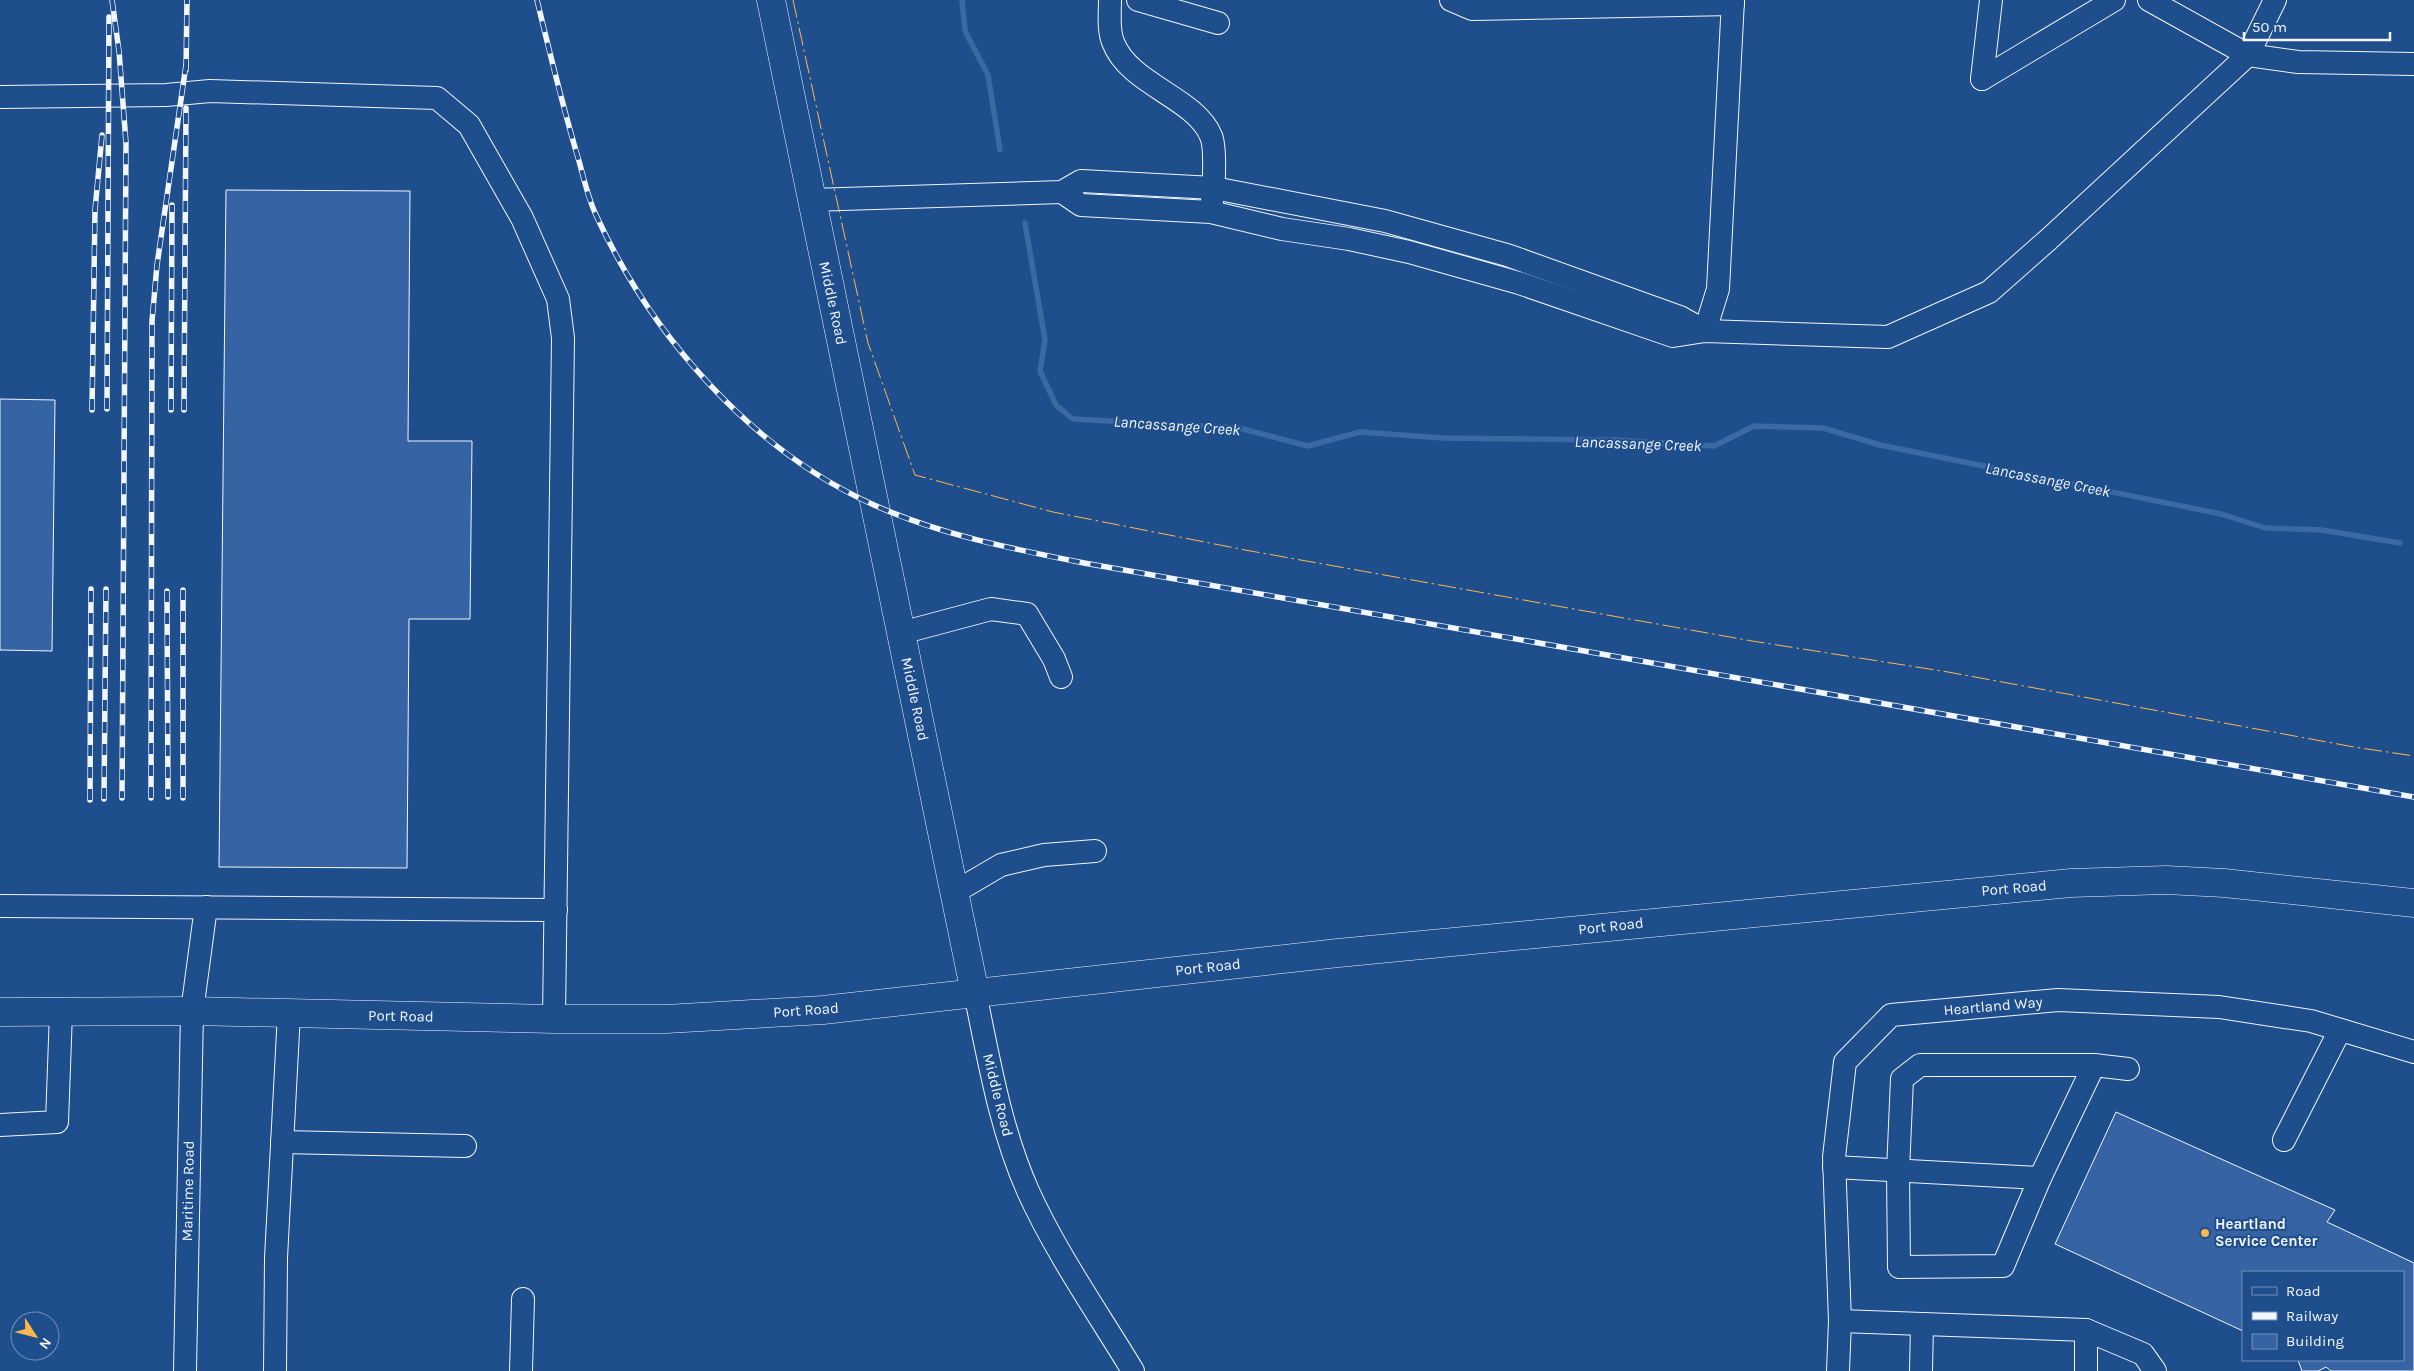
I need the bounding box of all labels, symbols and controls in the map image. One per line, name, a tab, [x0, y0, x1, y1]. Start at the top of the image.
scale bar	[2244, 10, 2390, 42]
text: 50 m	[2252, 18, 2287, 36]
street label: Middle Road	[815, 260, 851, 346]
water label: Lancassange Creek	[1113, 412, 1242, 439]
water label: Lancassange Creek	[1574, 432, 1703, 455]
water label: Lancassange Creek	[1984, 458, 2113, 501]
street label: Middle Road	[897, 656, 933, 742]
street label: Port Road	[1981, 876, 2047, 900]
street label: Port Road	[1577, 914, 1645, 938]
street label: Port Road	[1174, 955, 1242, 979]
street label: Heartland Way	[1943, 993, 2043, 1019]
street label: Port Road	[773, 999, 839, 1021]
street label: Port Road	[368, 1006, 434, 1026]
street label: Middle Road	[979, 1052, 1017, 1138]
street label: Maritime Road	[178, 1140, 198, 1242]
place label: Heartland Service Center	[2215, 1215, 2317, 1250]
marker: Heartland Service Center	[2199, 1227, 2211, 1239]
legend	[2242, 1271, 2404, 1361]
text: Road	[2286, 1282, 2321, 1300]
text: Railway	[2286, 1307, 2338, 1325]
north arrow	[10, 1311, 60, 1361]
text: Building	[2286, 1332, 2344, 1350]
text: N	[35, 1334, 55, 1352]

